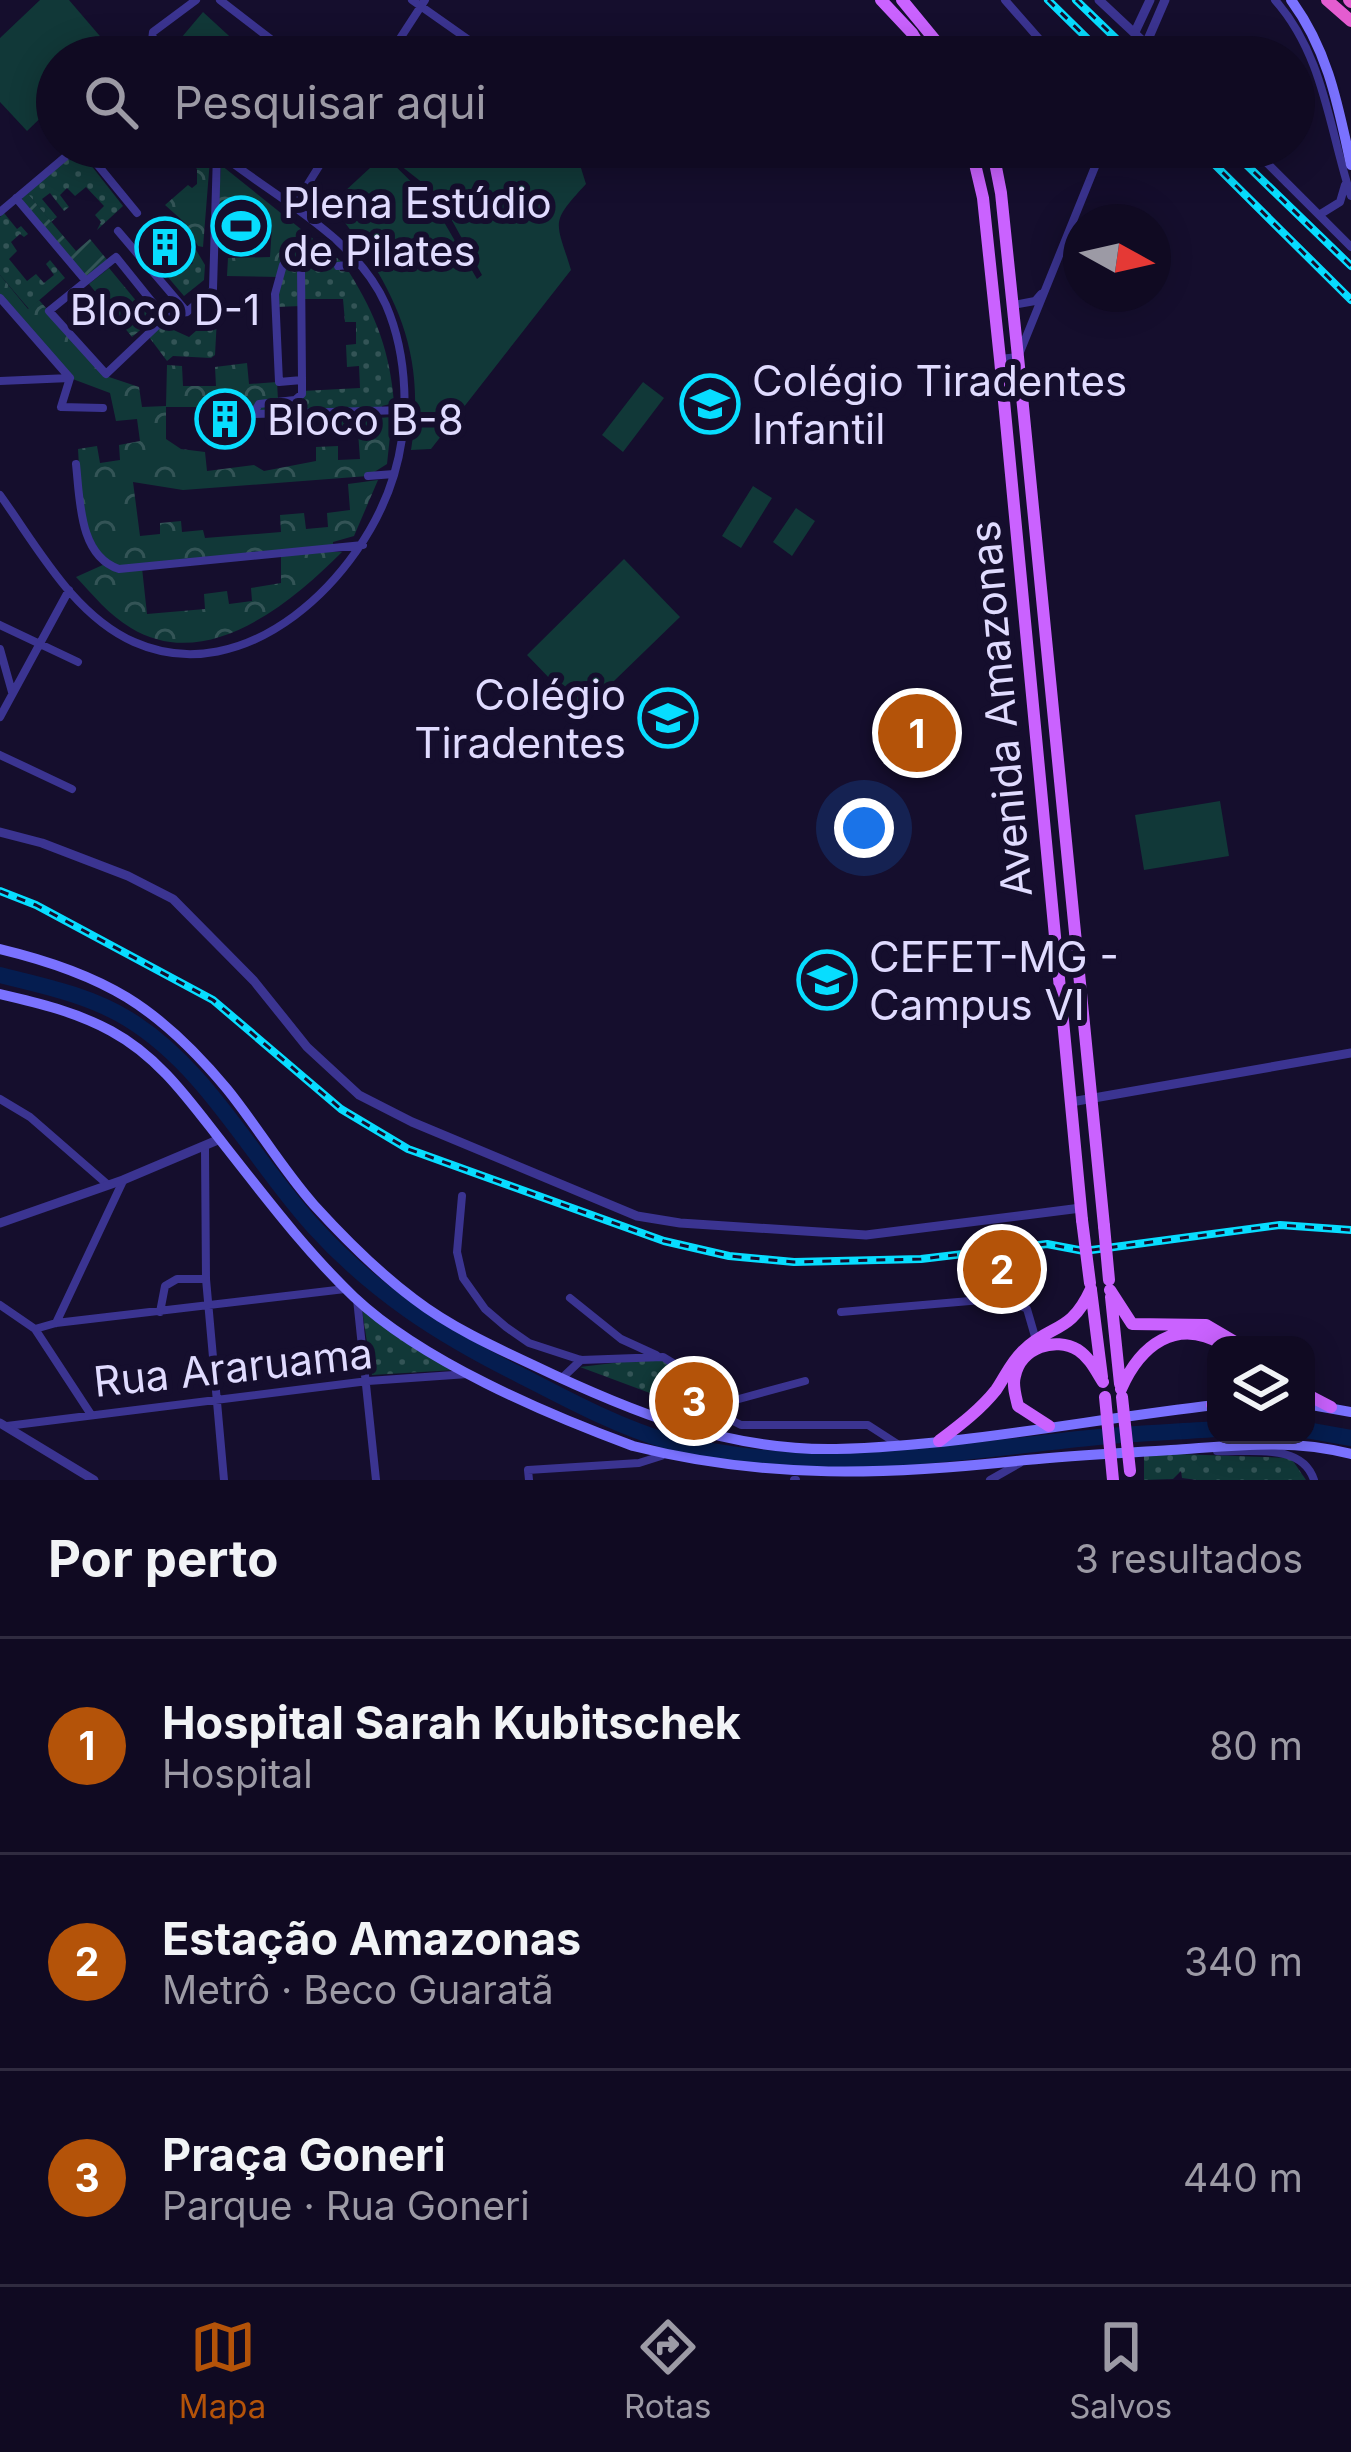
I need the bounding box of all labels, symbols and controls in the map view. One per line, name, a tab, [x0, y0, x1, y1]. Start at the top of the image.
search box	[36, 36, 1315, 168]
icon: search	[78, 69, 144, 135]
text: Pesquisar aqui	[174, 75, 487, 130]
place label: Plena Estúdio de Pilates	[283, 177, 552, 276]
sports icon: Plena Estúdio de Pilates	[210, 195, 272, 257]
north arrow	[1063, 204, 1171, 312]
building icon: Bloco D-1	[134, 216, 196, 278]
place label: Bloco D-1	[70, 284, 260, 335]
place label: Colégio Tiradentes Infantil	[752, 355, 1127, 454]
school or university icon: Colégio Tiradentes Infantil	[679, 373, 741, 435]
building icon: Bloco B-8	[194, 388, 256, 450]
place label: Bloco B-8	[267, 394, 464, 445]
street label: Avenida Amazonas	[958, 519, 1042, 899]
place label: Colégio Tiradentes	[414, 669, 626, 768]
school or university icon: Colégio Tiradentes	[637, 687, 699, 749]
pin: 1	[878, 688, 956, 778]
your location	[834, 798, 894, 858]
place label: CEFET-MG - Campus VI	[869, 931, 1119, 1030]
school or university icon: CEFET-MG - Campus VI	[796, 949, 858, 1011]
pin: 2	[963, 1224, 1041, 1314]
street label: Rua Araruama	[91, 1327, 375, 1407]
map controls	[1207, 1336, 1315, 1444]
button: layers	[1207, 1336, 1315, 1444]
pin: 3	[655, 1356, 733, 1446]
text: Por perto	[48, 1528, 279, 1589]
text: 3 resultados	[1075, 1535, 1303, 1582]
text: Hospital Sarah Kubitschek	[162, 1695, 741, 1750]
text: 1	[79, 1722, 95, 1769]
text: 80 m	[1209, 1722, 1303, 1769]
text: Hospital	[162, 1750, 313, 1797]
text: Estação Amazonas	[162, 1911, 581, 1966]
text: 2	[75, 1938, 99, 1985]
text: 340 m	[1184, 1938, 1303, 1985]
text: Metrô · Beco Guaratã	[162, 1966, 554, 2013]
text: Praça Goneri	[162, 2127, 446, 2182]
text: 3	[74, 2154, 100, 2201]
text: 440 m	[1183, 2154, 1303, 2201]
text: Parque · Rua Goneri	[162, 2182, 530, 2229]
tab: Mapa	[179, 2314, 266, 2426]
tab: Rotas	[624, 2314, 711, 2426]
tab: Salvos	[1069, 2314, 1172, 2426]

